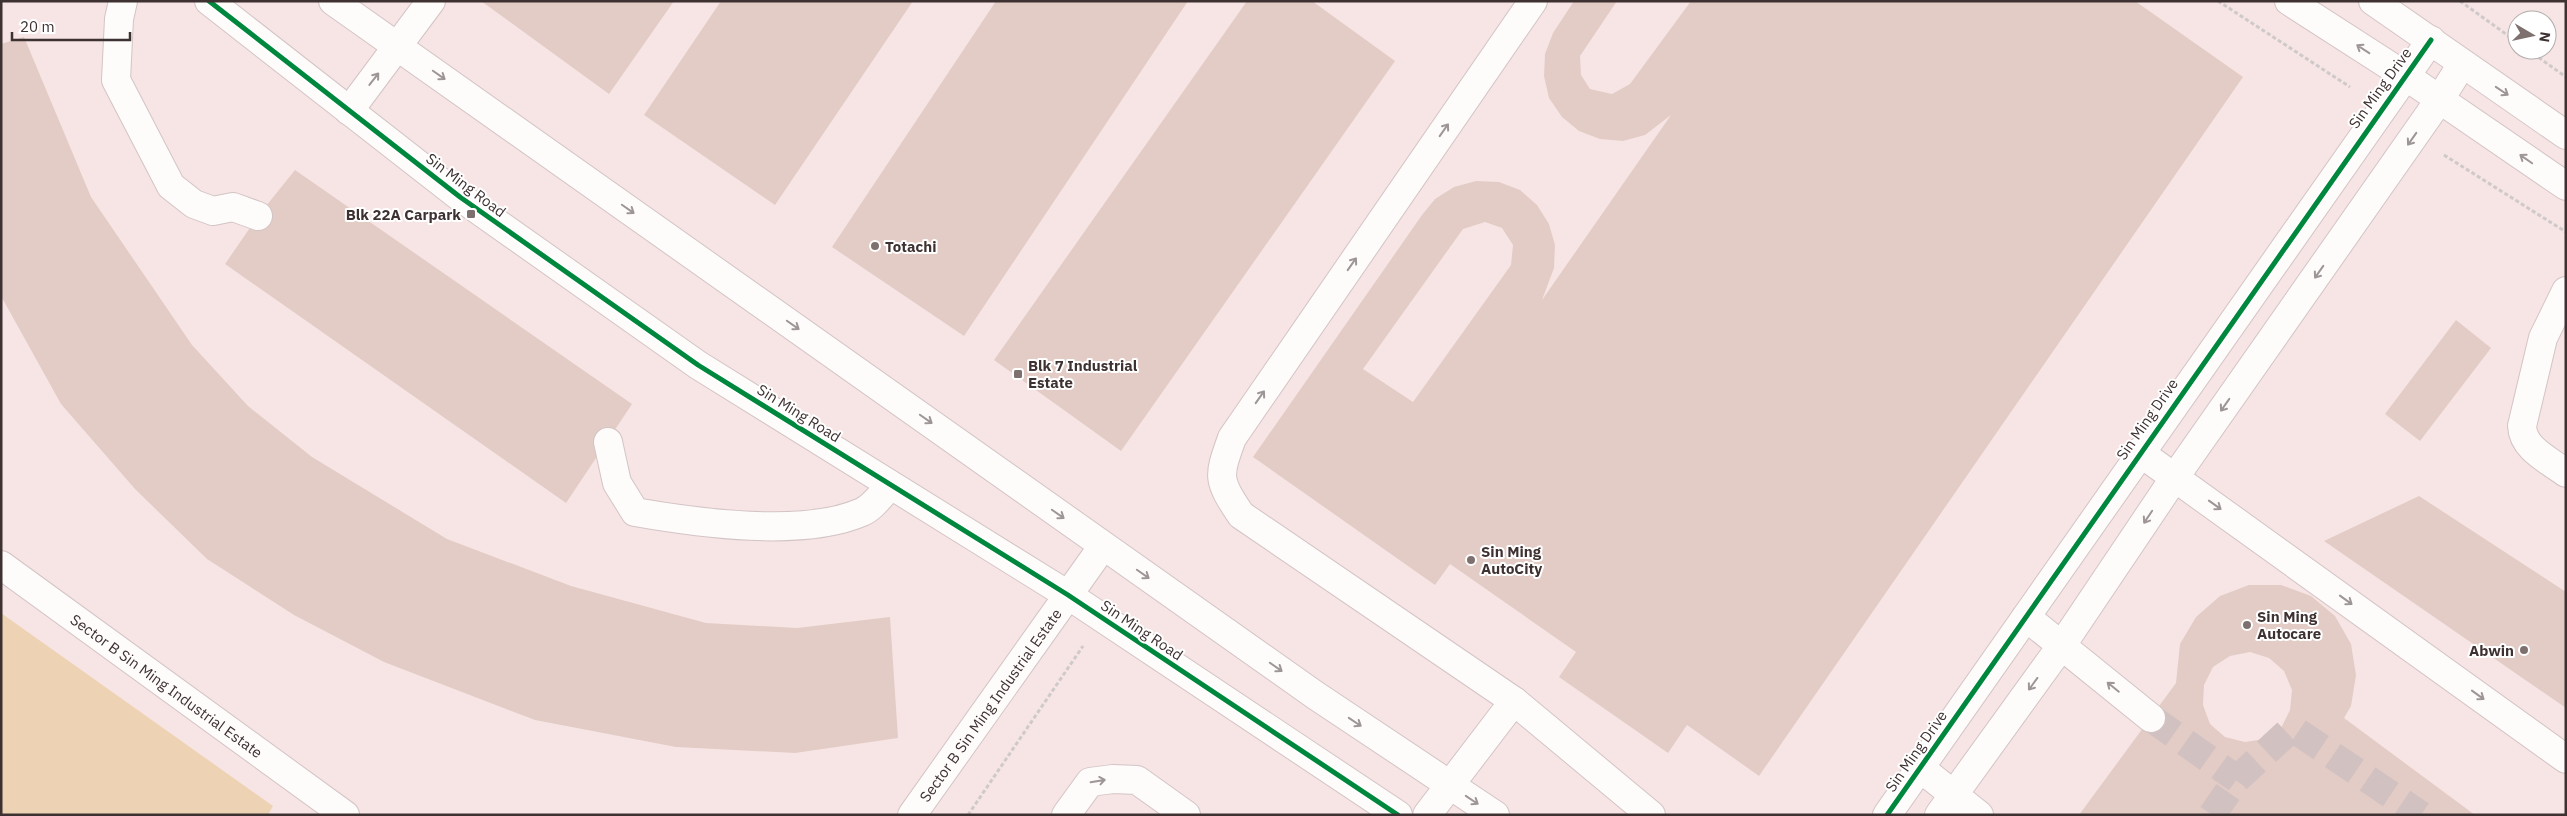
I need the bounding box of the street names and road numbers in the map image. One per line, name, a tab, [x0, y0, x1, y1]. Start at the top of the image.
street label: Sin Ming Drive	[2344, 44, 2416, 132]
street label: Sin Ming Road	[422, 149, 510, 221]
street label: Sin Ming Drive	[2112, 375, 2182, 463]
street label: Sin Ming Road	[754, 380, 844, 446]
street label: Sin Ming Road	[1097, 596, 1187, 664]
street label: Sector B Sin Ming Industrial Estate	[915, 604, 1065, 805]
street label: Sector B Sin Ming Industrial Estate	[67, 609, 267, 762]
street label: Sin Ming Drive	[1881, 707, 1951, 795]

